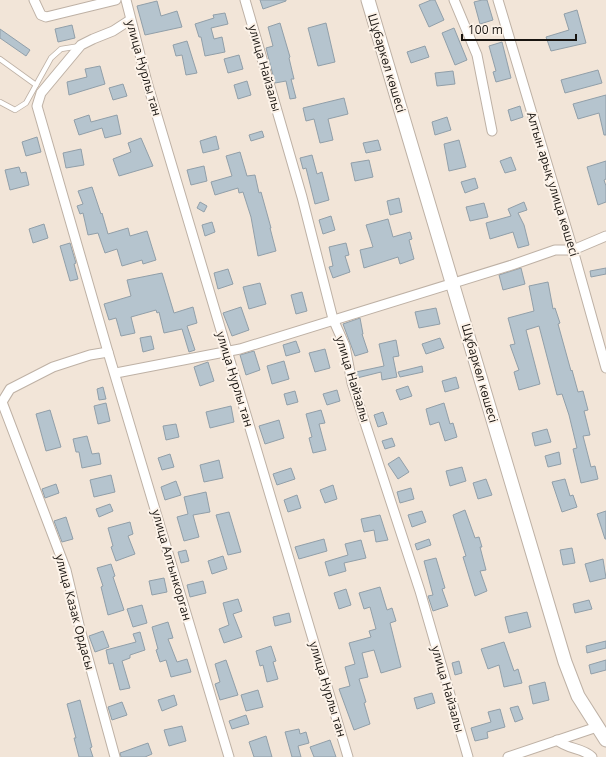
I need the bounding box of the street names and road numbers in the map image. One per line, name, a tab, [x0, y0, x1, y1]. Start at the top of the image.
street label: Шұбаркөл көшесі	[364, 11, 410, 115]
street label: улица Нурлы тан	[122, 18, 166, 118]
street label: улица Найзалы	[244, 23, 286, 113]
street label: Алтын арық улица көшесі	[523, 110, 583, 258]
street label: Шұбаркөл көшесі	[458, 321, 502, 425]
street label: улица Нурлы тан	[212, 329, 258, 429]
street label: улица Найзалы	[332, 334, 374, 424]
street label: улица Алтынкорган	[148, 507, 196, 623]
street label: улица Казак Ордасы	[51, 552, 99, 672]
street label: улица Нурлы тан	[305, 639, 351, 739]
street label: улица Найзалы	[427, 644, 469, 734]

